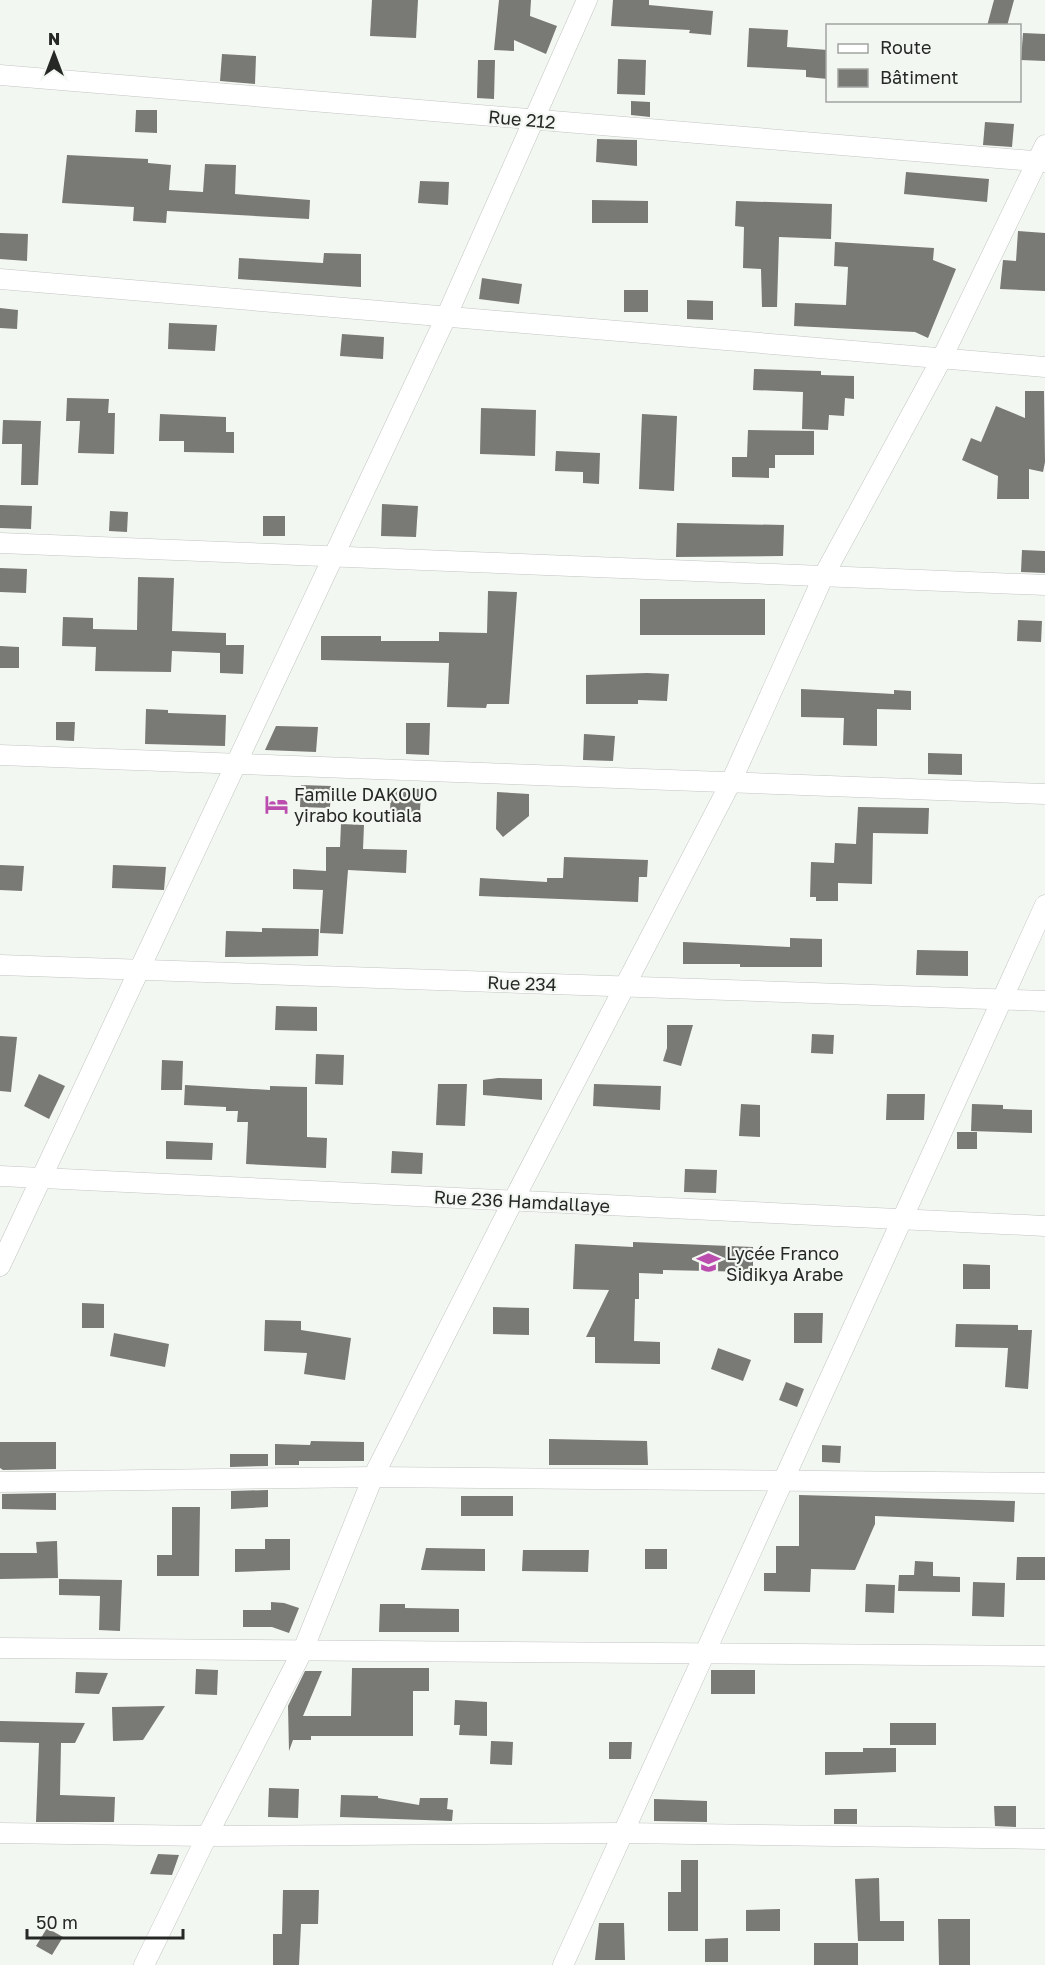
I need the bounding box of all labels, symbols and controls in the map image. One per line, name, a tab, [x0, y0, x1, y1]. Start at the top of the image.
north arrow	[24, 24, 84, 84]
legend	[826, 24, 1021, 102]
text: N	[48, 29, 60, 49]
text: Route	[880, 36, 931, 58]
text: Bâtiment	[880, 66, 959, 88]
street label: Rue 212	[488, 105, 556, 133]
place label: Famille DAKOUO yirabo koutiala	[294, 783, 438, 826]
hotel icon: Famille DAKOUO yirabo koutiala	[263, 791, 289, 817]
street label: Rue 234	[487, 971, 557, 995]
street label: Rue 236 Hamdallaye	[433, 1185, 611, 1217]
place label: Lycée Franco Sidikya Arabe	[726, 1242, 843, 1285]
school or university icon: Lycée Franco Sidikya Arabe	[695, 1250, 721, 1276]
scale bar	[27, 1902, 183, 1940]
text: 50 m	[36, 1911, 78, 1933]

